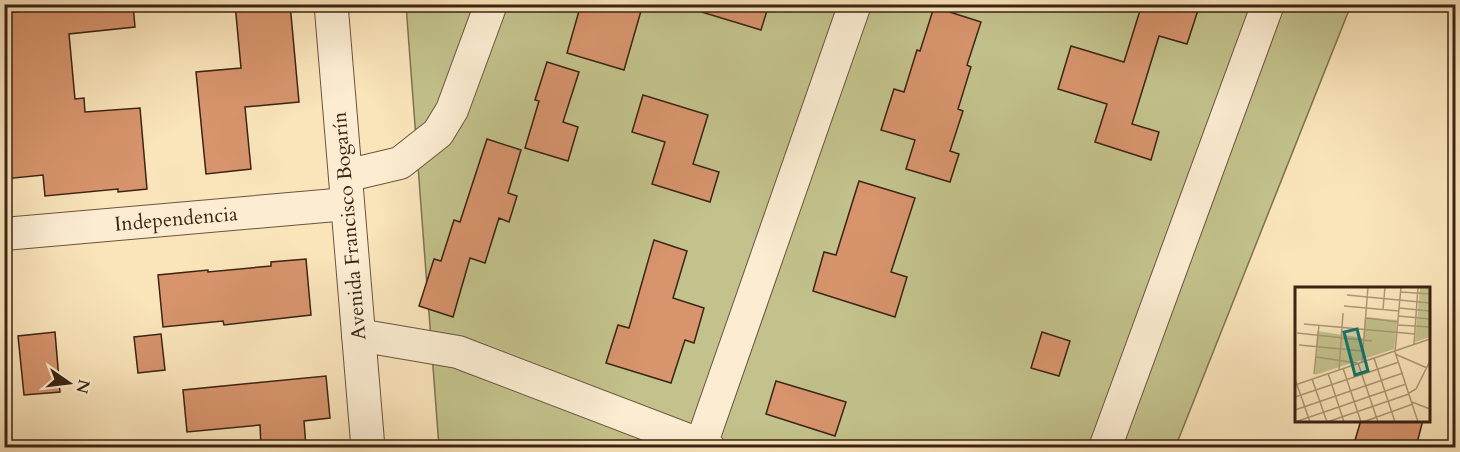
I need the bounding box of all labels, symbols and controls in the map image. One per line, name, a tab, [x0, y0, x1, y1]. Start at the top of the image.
street label: Avenida Francisco Bogarín	[326, 110, 372, 341]
street label: Independencia	[113, 200, 239, 238]
inset map	[1295, 287, 1430, 422]
north arrow	[39, 353, 99, 413]
text: N	[70, 377, 95, 396]

